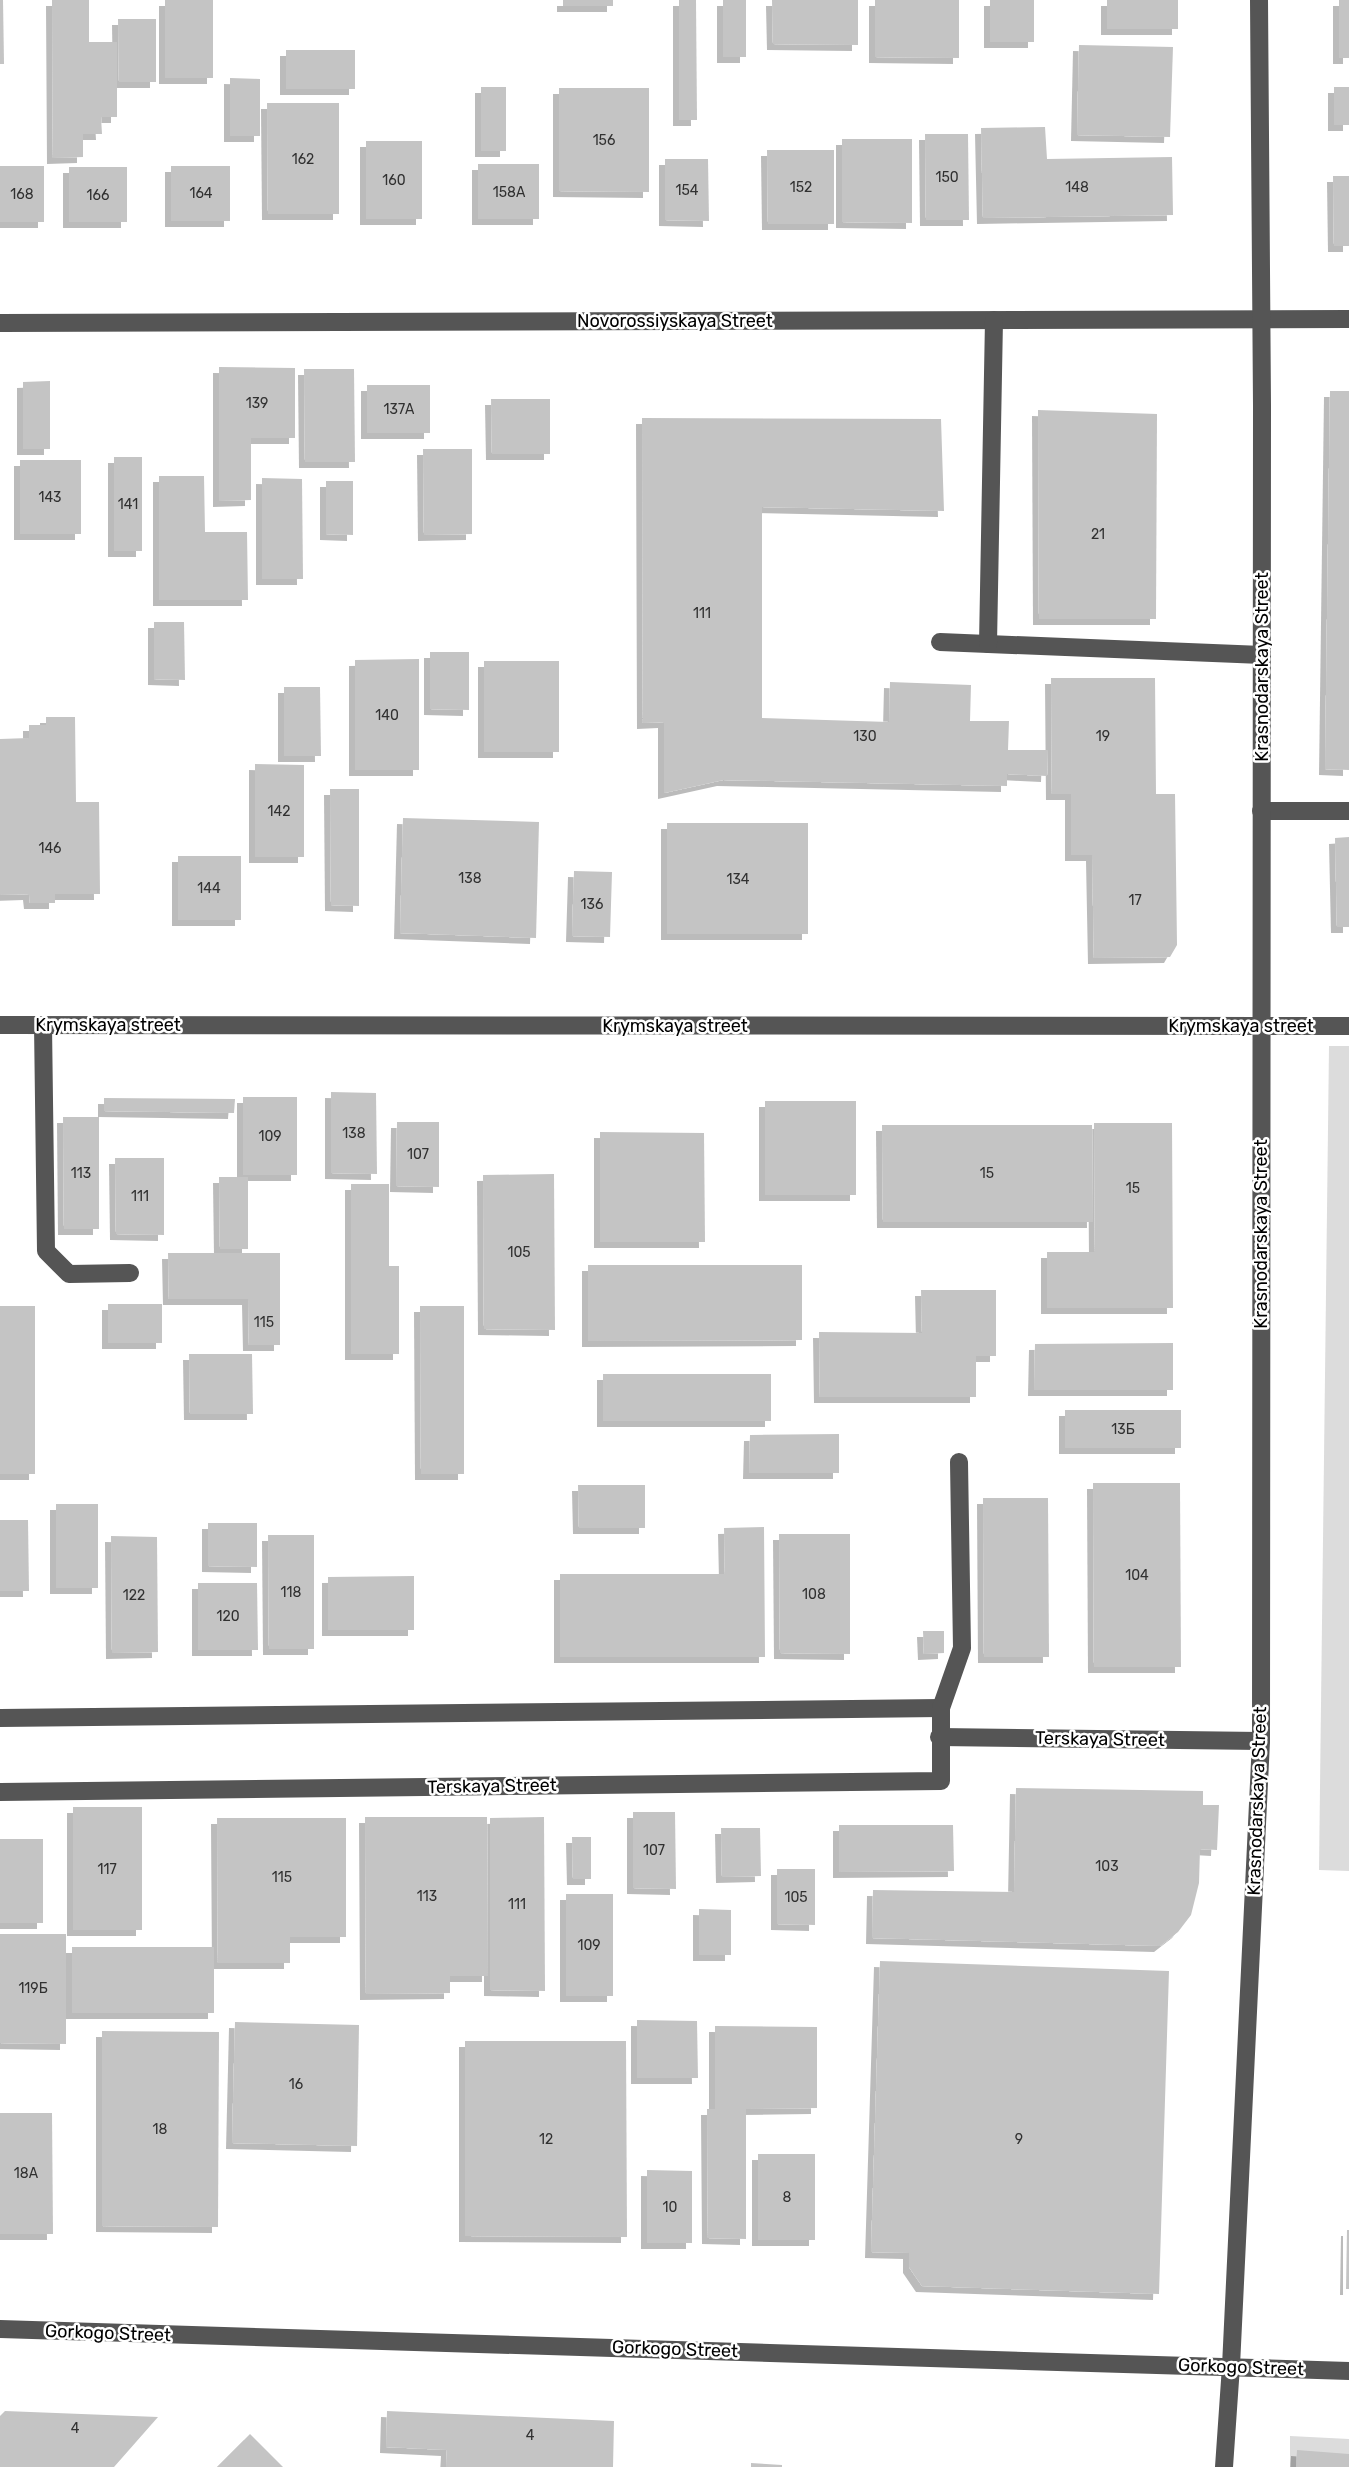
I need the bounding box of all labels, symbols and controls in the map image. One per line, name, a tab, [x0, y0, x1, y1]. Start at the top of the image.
house number: 156	[593, 132, 615, 149]
house number: 162	[292, 151, 314, 168]
house number: 150	[935, 169, 959, 186]
house number: 160	[382, 172, 406, 189]
house number: 152	[790, 179, 812, 196]
house number: 148	[1065, 179, 1089, 196]
house number: 154	[675, 182, 699, 199]
house number: 158А	[493, 184, 526, 201]
house number: 164	[189, 185, 213, 202]
house number: 168	[10, 186, 34, 203]
house number: 166	[87, 187, 109, 204]
street label: Novorossiyskaya Street	[577, 310, 773, 332]
house number: 139	[246, 395, 268, 412]
house number: 137А	[384, 401, 415, 418]
house number: 143	[38, 489, 62, 506]
house number: 141	[118, 496, 138, 513]
house number: 21	[1091, 526, 1105, 543]
street label: Krasnodarskaya Street	[1251, 572, 1273, 762]
house number: 111	[693, 605, 711, 622]
house number: 140	[375, 707, 399, 724]
house number: 130	[853, 728, 877, 745]
house number: 19	[1096, 728, 1110, 745]
house number: 142	[268, 803, 290, 820]
house number: 146	[38, 840, 62, 857]
house number: 138	[458, 870, 482, 887]
house number: 134	[726, 871, 750, 888]
house number: 144	[197, 880, 221, 897]
house number: 17	[1128, 892, 1142, 909]
house number: 136	[581, 896, 603, 913]
street label: Krymskaya street	[35, 1014, 181, 1036]
street label: Krymskaya street	[602, 1015, 748, 1037]
street label: Krymskaya street	[1168, 1015, 1314, 1037]
house number: 138	[342, 1125, 366, 1142]
house number: 109	[258, 1128, 282, 1145]
street label: Krasnodarskaya Street	[1250, 1139, 1272, 1329]
house number: 107	[407, 1146, 429, 1163]
house number: 113	[71, 1165, 91, 1182]
house number: 15	[980, 1165, 994, 1182]
house number: 15	[1126, 1180, 1140, 1197]
house number: 111	[131, 1188, 149, 1205]
house number: 105	[507, 1244, 531, 1261]
house number: 115	[254, 1314, 274, 1331]
house number: 13Б	[1111, 1421, 1135, 1438]
house number: 104	[1125, 1567, 1149, 1584]
house number: 118	[281, 1584, 302, 1601]
house number: 108	[802, 1586, 826, 1603]
house number: 122	[123, 1587, 145, 1604]
house number: 120	[216, 1608, 240, 1625]
street label: Krasnodarskaya Street	[1243, 1706, 1271, 1896]
street label: Terskaya Street	[1035, 1727, 1165, 1751]
street label: Terskaya Street	[427, 1774, 557, 1798]
house number: 107	[643, 1842, 665, 1859]
house number: 103	[1095, 1858, 1119, 1875]
house number: 117	[97, 1861, 117, 1878]
house number: 115	[272, 1869, 292, 1886]
house number: 113	[417, 1888, 437, 1905]
house number: 105	[784, 1889, 808, 1906]
house number: 111	[508, 1896, 526, 1913]
house number: 109	[577, 1937, 601, 1954]
house number: 119Б	[18, 1980, 48, 1997]
house number: 16	[289, 2076, 303, 2093]
house number: 18	[153, 2121, 168, 2138]
house number: 12	[539, 2131, 553, 2148]
house number: 9	[1015, 2131, 1023, 2148]
house number: 18А	[14, 2165, 39, 2182]
house number: 8	[783, 2189, 792, 2206]
house number: 10	[663, 2199, 678, 2216]
street label: Gorkogo Street	[45, 2320, 171, 2346]
street label: Gorkogo Street	[612, 2336, 738, 2362]
street label: Gorkogo Street	[1178, 2354, 1304, 2380]
house number: 4	[71, 2420, 80, 2437]
house number: 4	[526, 2427, 535, 2444]

